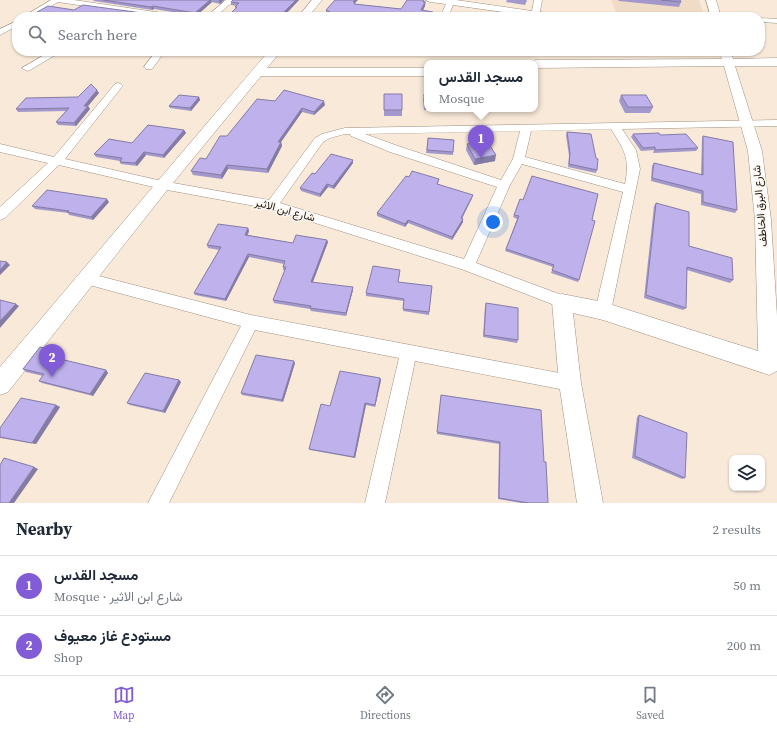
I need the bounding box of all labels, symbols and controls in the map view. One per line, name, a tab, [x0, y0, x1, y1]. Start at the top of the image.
search box	[12, 12, 765, 56]
icon: search	[26, 23, 48, 45]
text: Search here	[58, 24, 137, 45]
popup	[424, 60, 538, 112]
text: مسجد القدس	[439, 66, 523, 87]
text: Mosque	[439, 90, 484, 107]
pin: 1	[468, 125, 494, 158]
street label: شارع البرق الخاطف	[749, 164, 771, 247]
street label: شارع ابن الاثير	[252, 195, 317, 225]
your location	[483, 212, 503, 232]
pin: 2	[39, 344, 65, 377]
map controls	[729, 455, 765, 491]
button: layers	[729, 455, 765, 491]
text: Nearby	[16, 517, 72, 541]
text: 2 results	[713, 521, 761, 538]
text: مسجد القدس	[54, 564, 138, 585]
text: 1	[25, 577, 33, 594]
text: 50 m	[733, 577, 761, 594]
text: Mosque · شارع ابن الاثير	[54, 588, 183, 605]
text: مستودع غاز معيوف	[54, 625, 171, 646]
text: 2	[25, 637, 33, 654]
text: 200 m	[727, 637, 761, 654]
text: Shop	[54, 649, 83, 666]
tab: Map	[113, 684, 135, 723]
tab: Directions	[360, 684, 411, 723]
tab: Saved	[636, 684, 664, 723]

